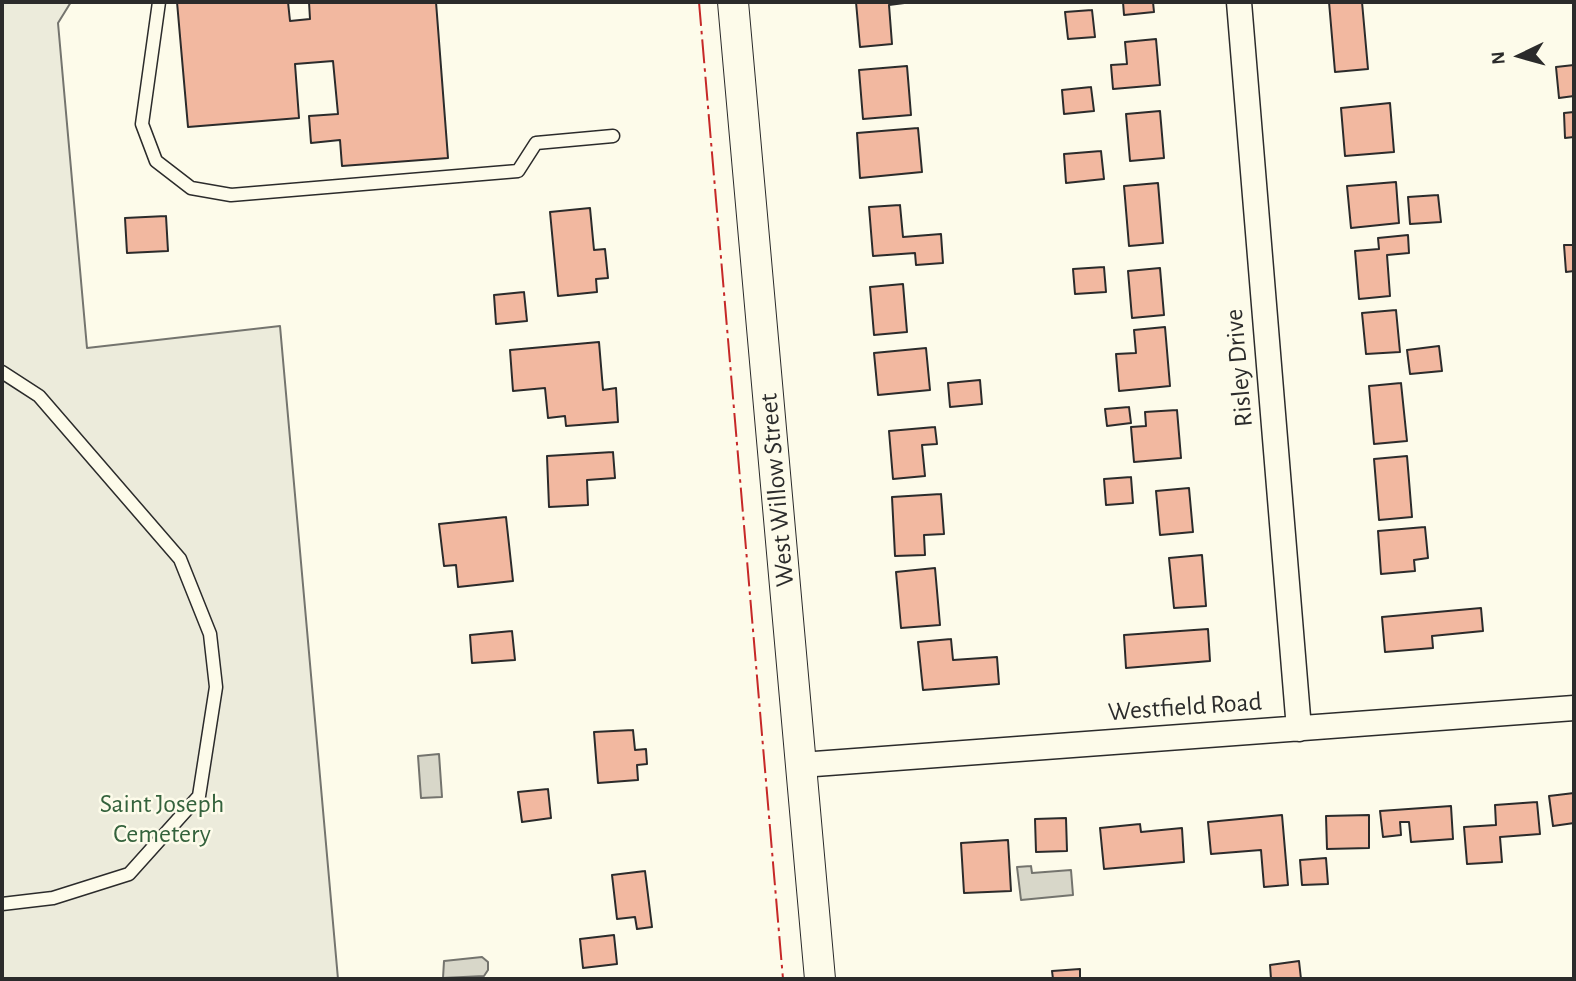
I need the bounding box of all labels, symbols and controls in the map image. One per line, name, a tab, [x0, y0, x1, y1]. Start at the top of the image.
north arrow	[1485, 21, 1555, 91]
text: N	[1489, 50, 1509, 65]
street label: Risley Drive	[1218, 308, 1260, 428]
street label: West Willow Street	[753, 392, 801, 588]
street label: Westfield Road	[1107, 686, 1263, 728]
park label: Saint Joseph Cemetery	[100, 788, 224, 850]

